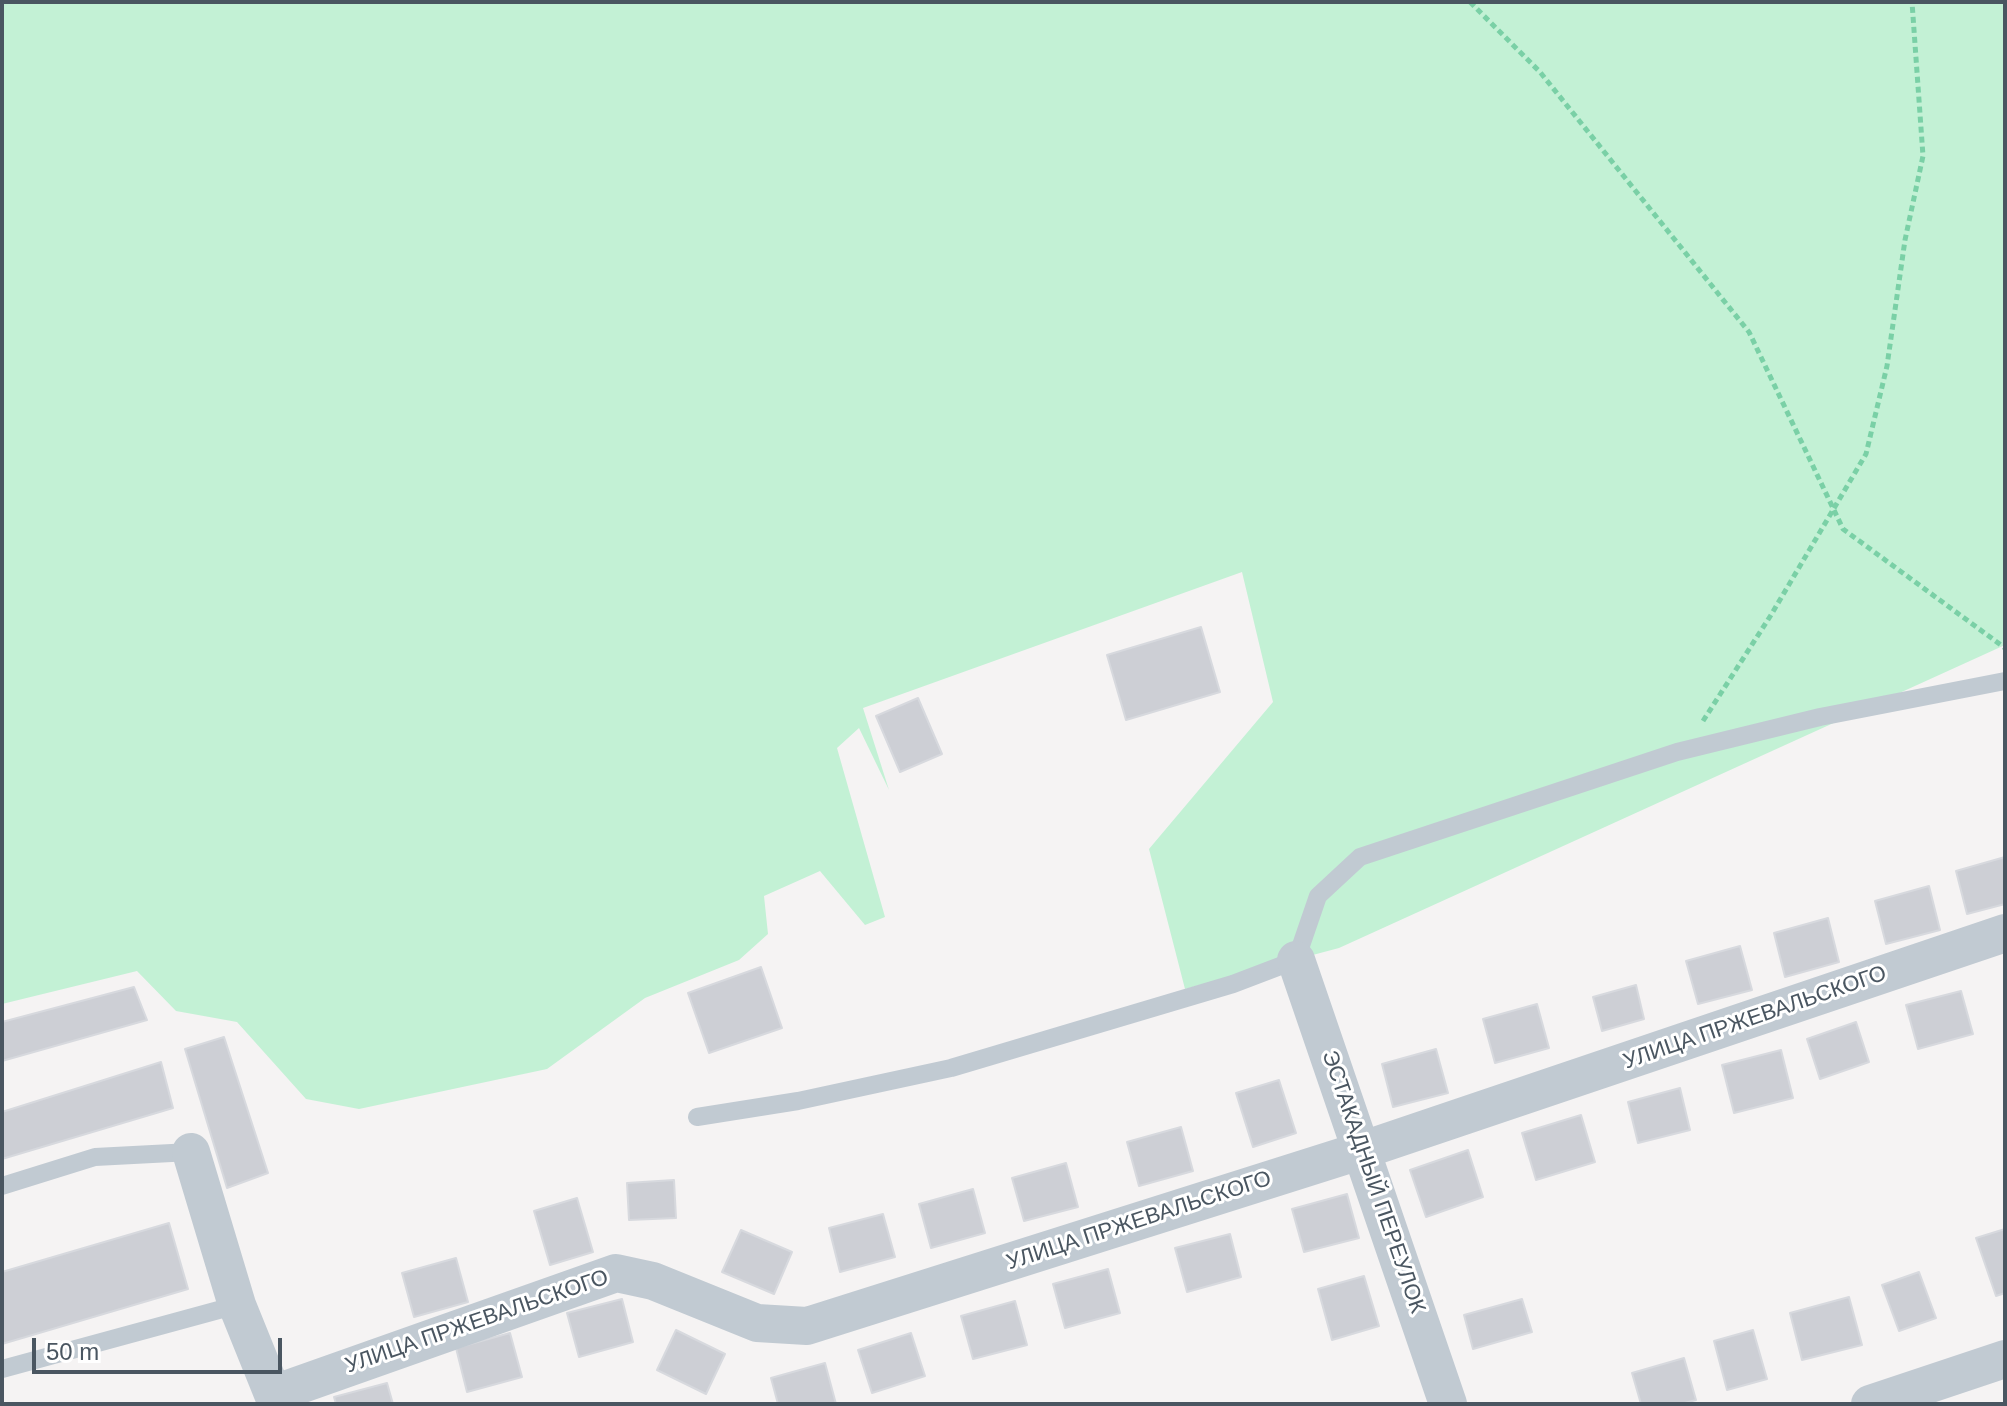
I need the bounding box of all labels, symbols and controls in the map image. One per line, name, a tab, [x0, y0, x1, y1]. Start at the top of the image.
street label: УЛИЦА ПРЖЕВАЛЬСКОГО	[1620, 960, 1890, 1076]
street label: ЭСТАКАДНЫЙ ПЕРЕУЛОК	[1316, 1047, 1430, 1317]
street label: УЛИЦА ПРЖЕВАЛЬСКОГО	[1003, 1166, 1275, 1276]
street label: УЛИЦА ПРЖЕВАЛЬСКОГО	[342, 1264, 612, 1380]
scale bar	[36, 1322, 286, 1372]
text: 50 m	[46, 1338, 99, 1365]

